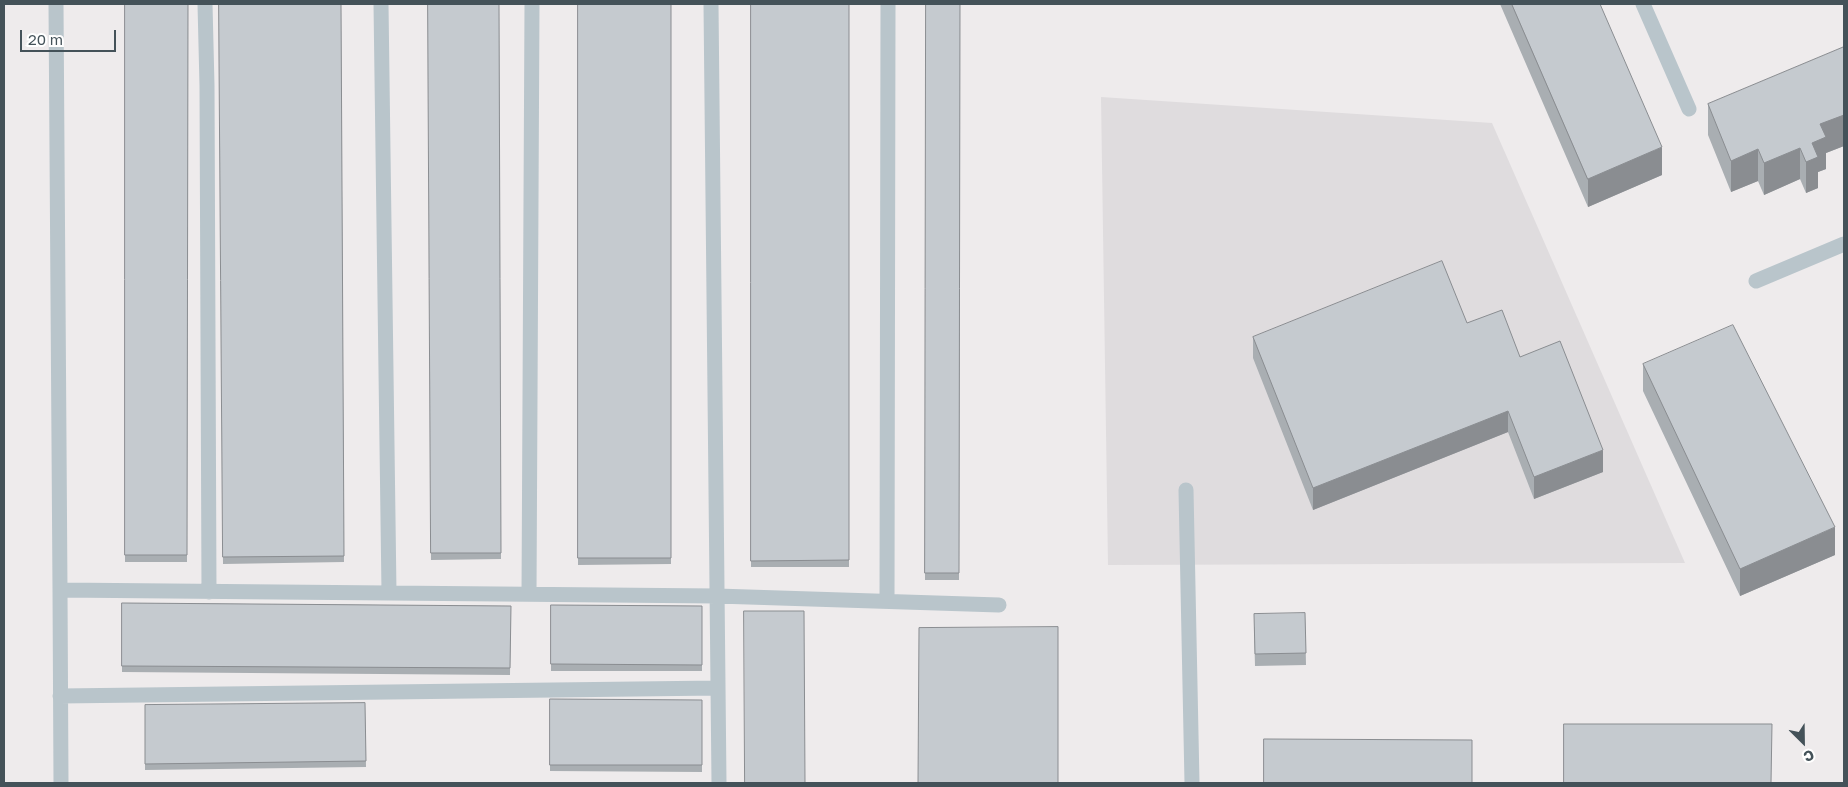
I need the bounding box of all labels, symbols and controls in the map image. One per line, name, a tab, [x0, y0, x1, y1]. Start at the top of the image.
scale bar	[22, 20, 119, 52]
text: 20 m	[28, 30, 63, 48]
north arrow	[1778, 717, 1828, 767]
text: С	[1801, 746, 1817, 766]

